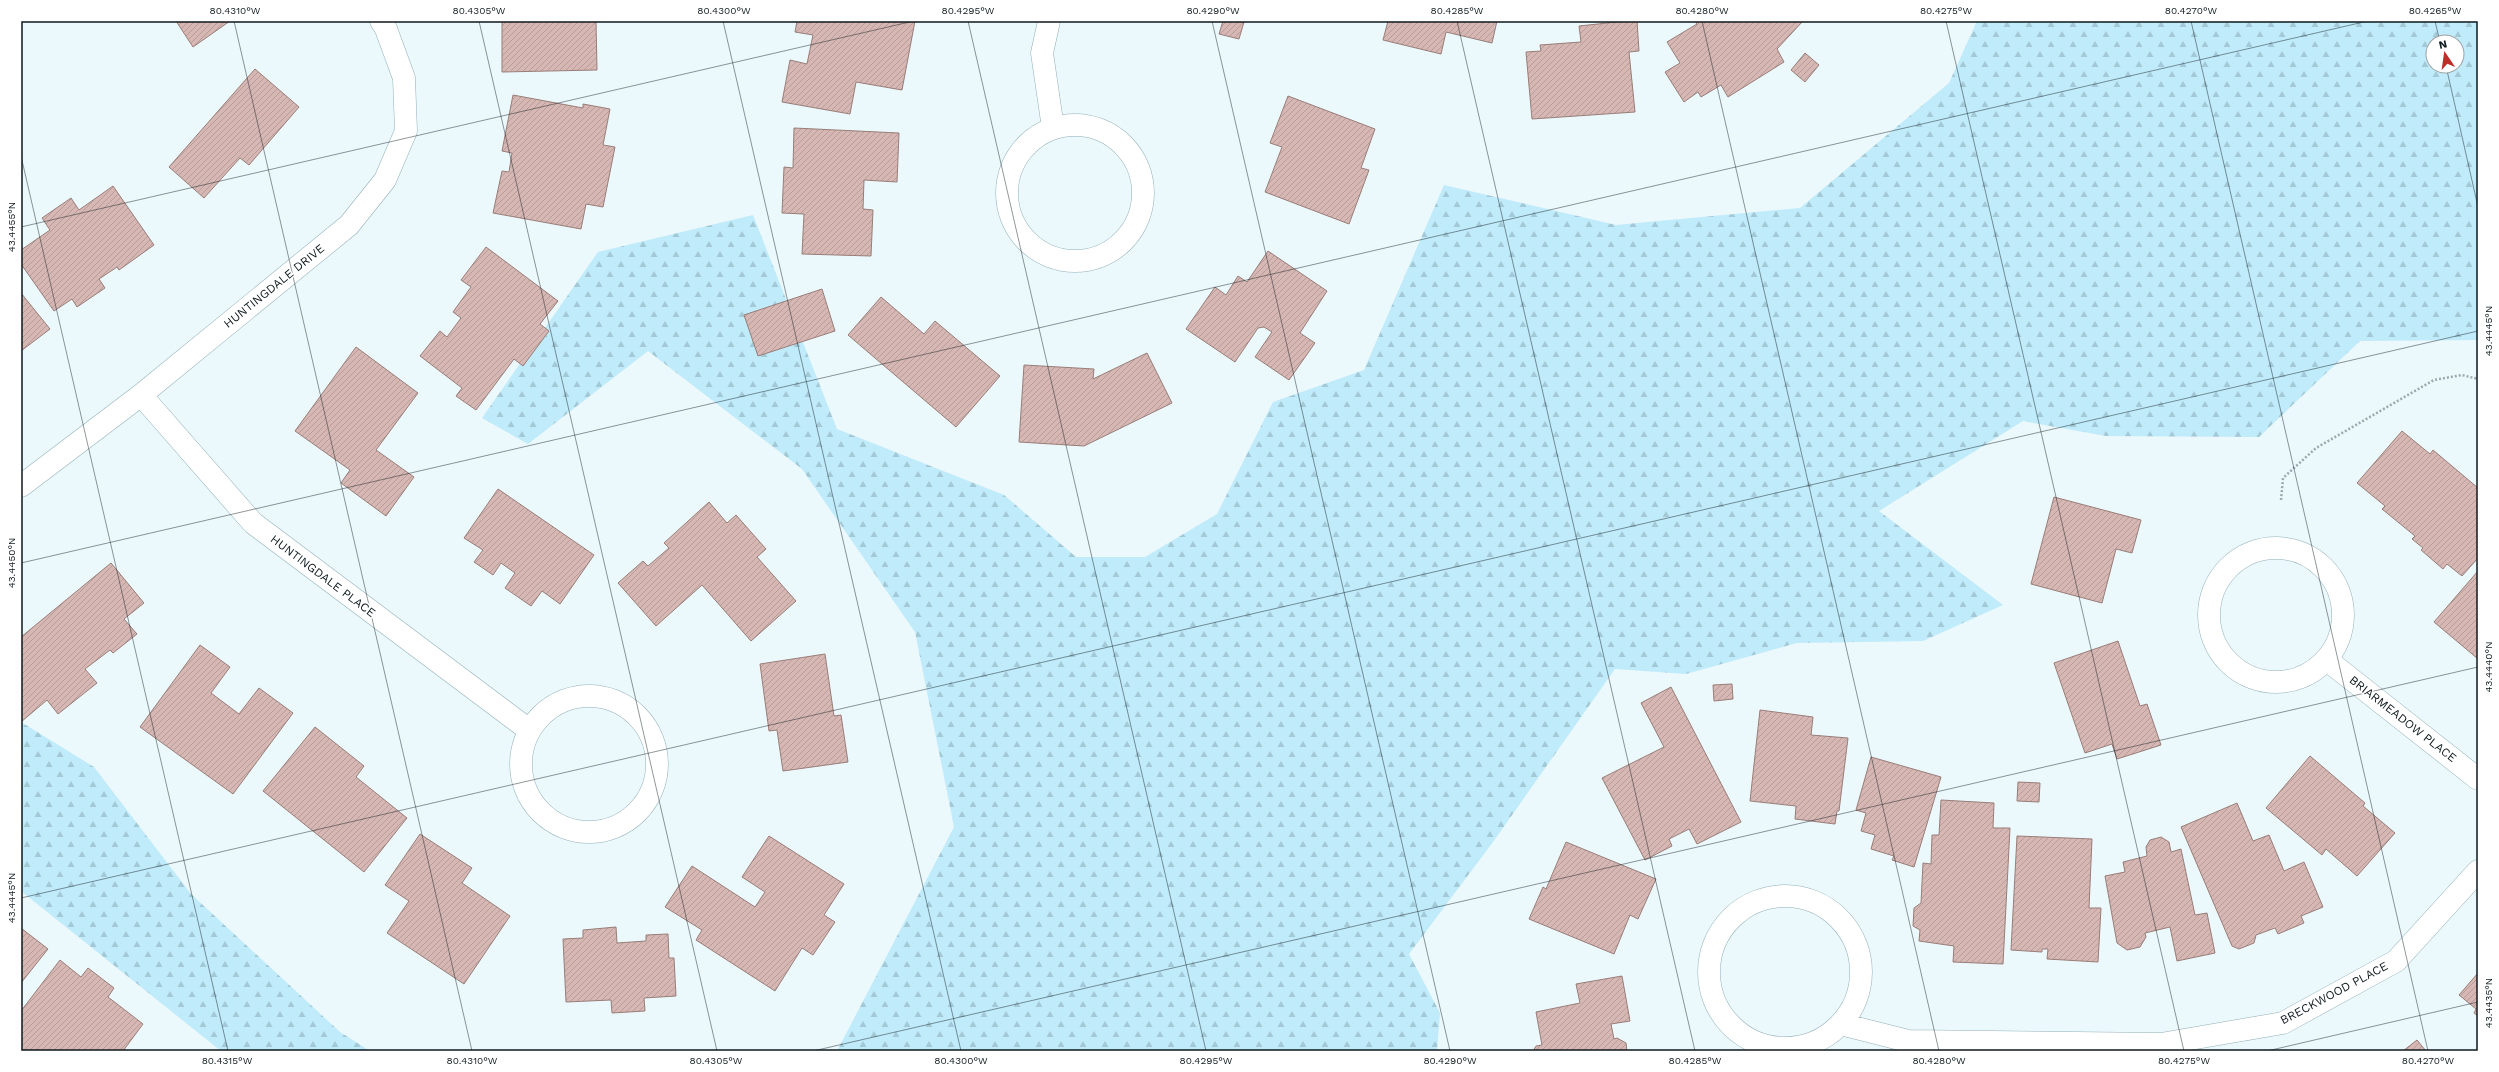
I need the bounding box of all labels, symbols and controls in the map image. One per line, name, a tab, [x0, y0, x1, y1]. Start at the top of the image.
text: 80.4310°W	[210, 5, 261, 16]
text: 80.4305°W	[453, 5, 506, 16]
text: 80.4300°W	[697, 5, 751, 16]
text: 80.4295°W	[942, 5, 995, 16]
text: 80.4290°W	[1186, 5, 1240, 16]
text: 80.4285°W	[1431, 5, 1484, 16]
text: 80.4280°W	[1675, 5, 1729, 16]
text: 80.4275°W	[1920, 5, 1972, 16]
text: 80.4270°W	[2165, 5, 2218, 16]
text: 80.4265°W	[2409, 5, 2462, 16]
north arrow	[2425, 34, 2465, 74]
text: N	[2437, 37, 2448, 52]
text: 43.4455°N	[6, 202, 17, 252]
street label: HUNTINGDALE DRIVE	[221, 241, 327, 331]
text: 43.4445°N	[2483, 306, 2494, 356]
street label: HUNTINGDALE PLACE	[268, 532, 378, 620]
text: 43.4450°N	[6, 538, 17, 588]
text: 43.4440°N	[2483, 642, 2494, 693]
street label: BRIARMEADOW PLACE	[2347, 673, 2460, 765]
text: 43.4445°N	[6, 873, 17, 923]
street label: BRECKWOOD PLACE	[2278, 959, 2390, 1027]
text: 43.4435°N	[2483, 978, 2494, 1028]
text: 80.4315°W	[202, 1055, 253, 1066]
text: 80.4310°W	[447, 1055, 498, 1066]
text: 80.4305°W	[690, 1055, 743, 1066]
text: 80.4300°W	[934, 1055, 988, 1066]
text: 80.4295°W	[1180, 1055, 1233, 1066]
text: 80.4290°W	[1423, 1055, 1477, 1066]
text: 80.4285°W	[1669, 1055, 1722, 1066]
text: 80.4280°W	[1912, 1055, 1966, 1066]
text: 80.4275°W	[2158, 1055, 2210, 1066]
text: 80.4270°W	[2402, 1055, 2455, 1066]

